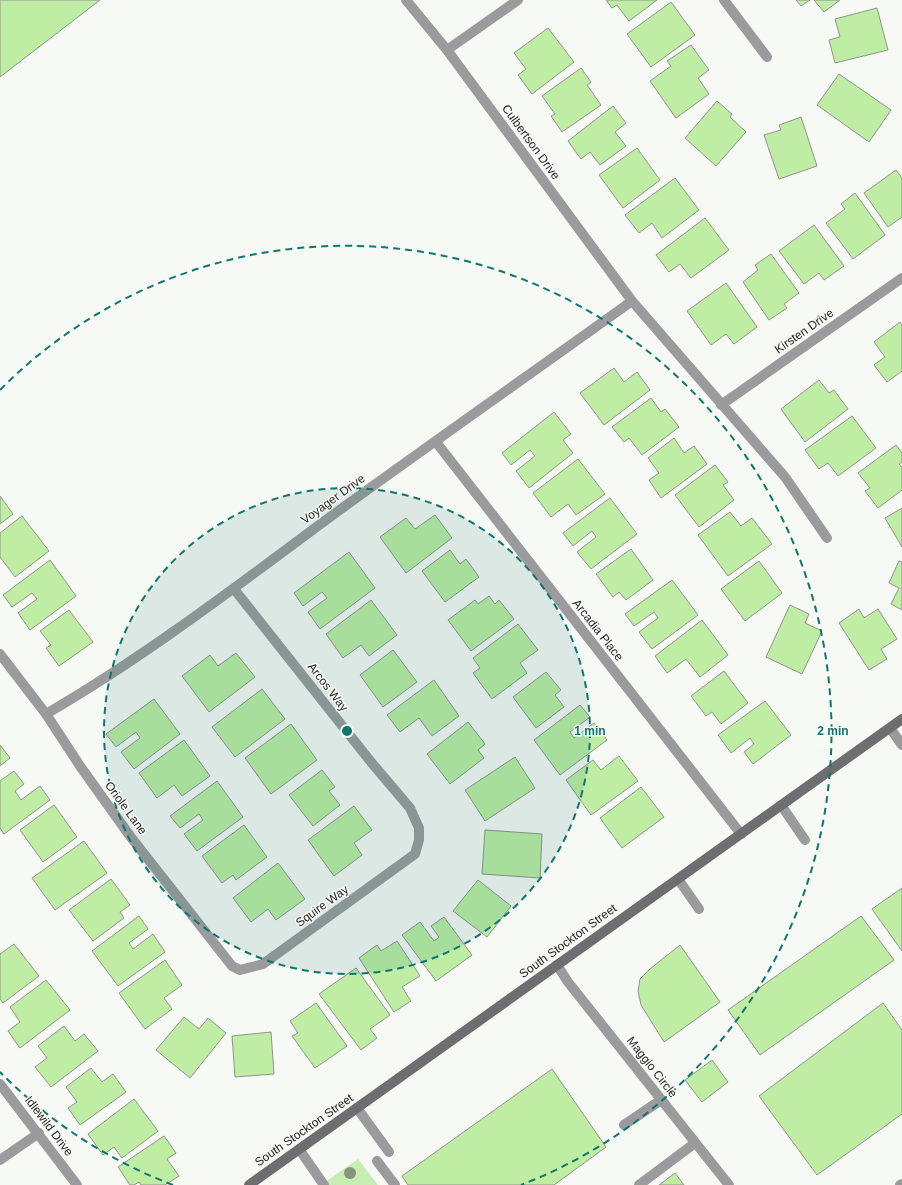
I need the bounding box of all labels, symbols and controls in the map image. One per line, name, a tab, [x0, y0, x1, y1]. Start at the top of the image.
street label: Culbertson Drive	[499, 102, 563, 183]
street label: Kirsten Drive	[772, 305, 836, 356]
street label: Voyager Drive	[298, 471, 368, 527]
street label: Arcadia Place	[570, 597, 627, 664]
street label: Arcos Way	[305, 660, 351, 714]
centre of rings	[340, 724, 354, 738]
text: 1 min	[574, 724, 606, 738]
text: 2 min	[817, 724, 849, 738]
street label: Oriole Lane	[102, 779, 150, 837]
street label: Squire Way	[293, 882, 351, 930]
street label: South Stockton Street	[517, 901, 620, 981]
street label: Maggio Circle	[624, 1034, 680, 1100]
street label: South Stockton Street	[252, 1090, 356, 1169]
street label: Idlewild Drive	[22, 1093, 76, 1159]

